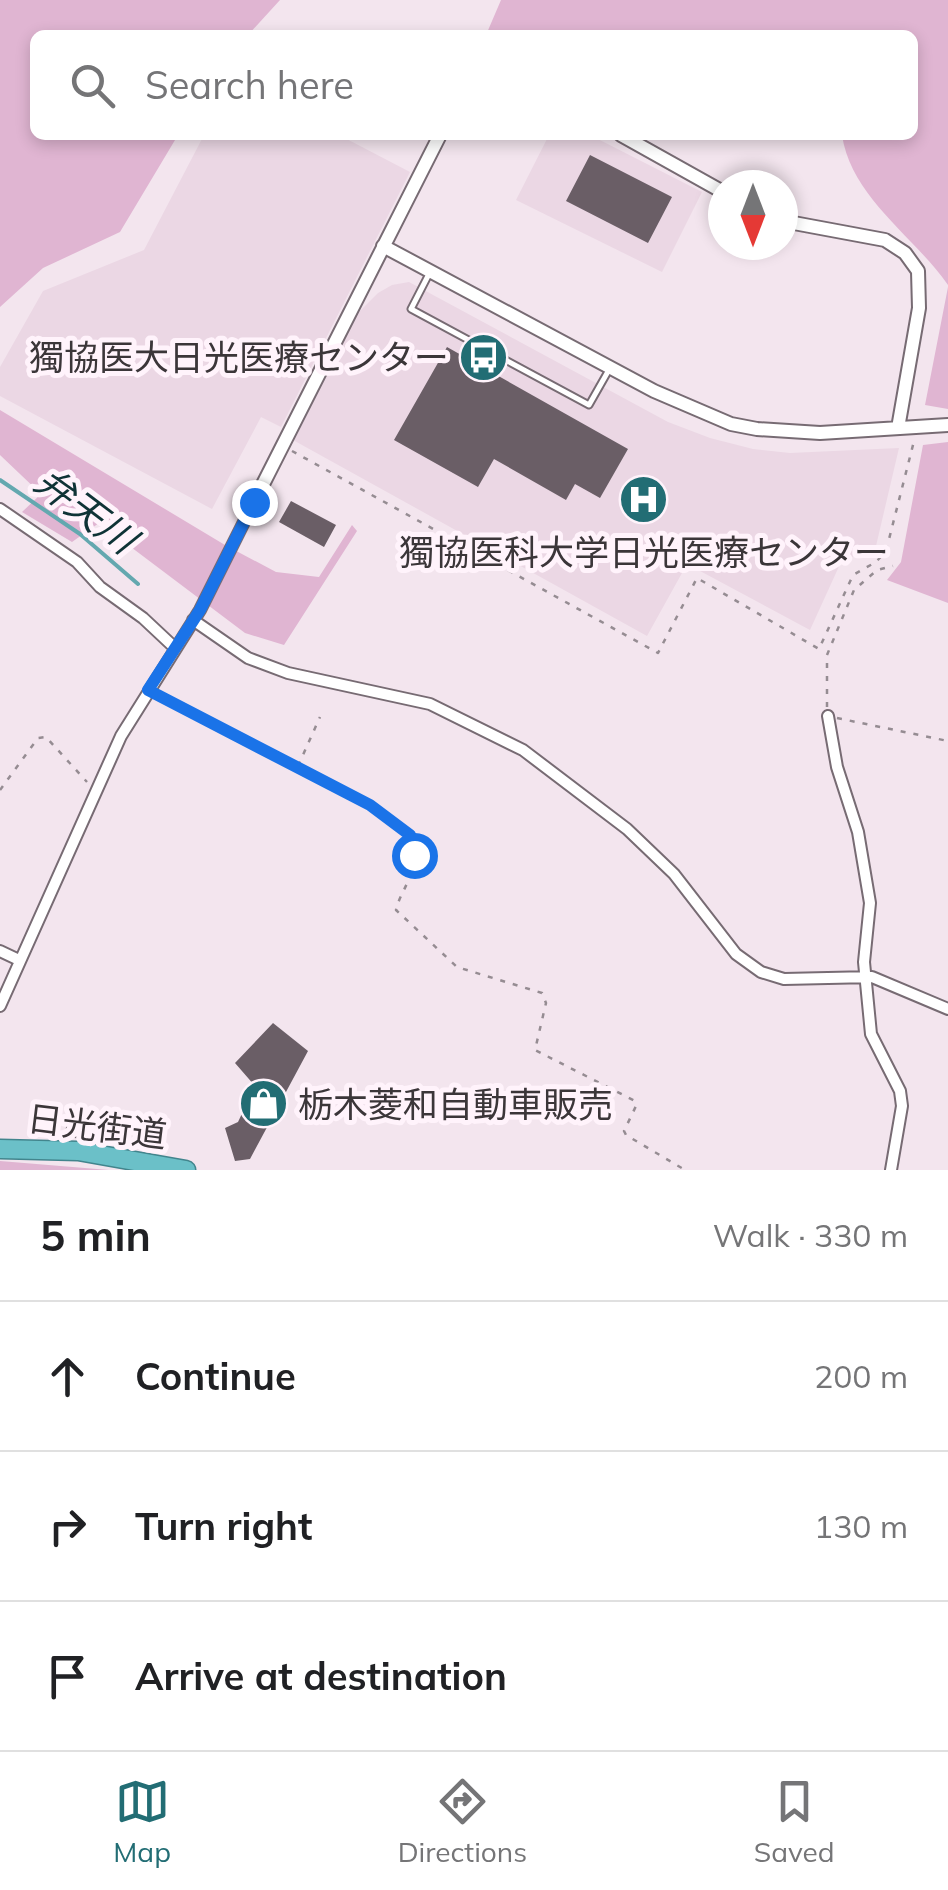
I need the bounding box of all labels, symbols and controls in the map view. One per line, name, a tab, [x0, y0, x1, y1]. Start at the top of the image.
search box	[30, 30, 918, 140]
icon: search	[65, 58, 120, 113]
text: Search here	[145, 61, 354, 109]
north arrow	[708, 170, 798, 260]
bus stop icon: 獨協医大日光医療センター	[458, 331, 510, 383]
place label: 獨協医大日光医療センター	[29, 335, 449, 379]
water label: 弁天川	[26, 457, 149, 566]
hospital icon: 獨協医科大学日光医療センター	[618, 474, 670, 526]
route end	[232, 480, 278, 526]
place label: 獨協医科大学日光医療センター	[399, 530, 889, 574]
route start	[392, 833, 438, 879]
shop icon: 栃木菱和自動車販売	[237, 1078, 289, 1130]
place label: 栃木菱和自動車販売	[298, 1082, 613, 1126]
street label: 日光街道	[25, 1096, 169, 1156]
text: 5 min	[40, 1209, 151, 1262]
text: Walk · 330 m	[713, 1215, 908, 1255]
icon: ahead	[40, 1349, 95, 1404]
text: Continue	[135, 1352, 296, 1400]
text: 200 m	[814, 1356, 908, 1396]
icon: right	[40, 1499, 95, 1554]
text: Turn right	[135, 1502, 312, 1550]
text: 130 m	[814, 1506, 908, 1546]
icon: arrive	[40, 1649, 95, 1704]
text: Arrive at destination	[135, 1652, 507, 1700]
tab: Map	[113, 1774, 171, 1869]
tab: Directions	[398, 1774, 527, 1869]
tab: Saved	[754, 1774, 835, 1869]

